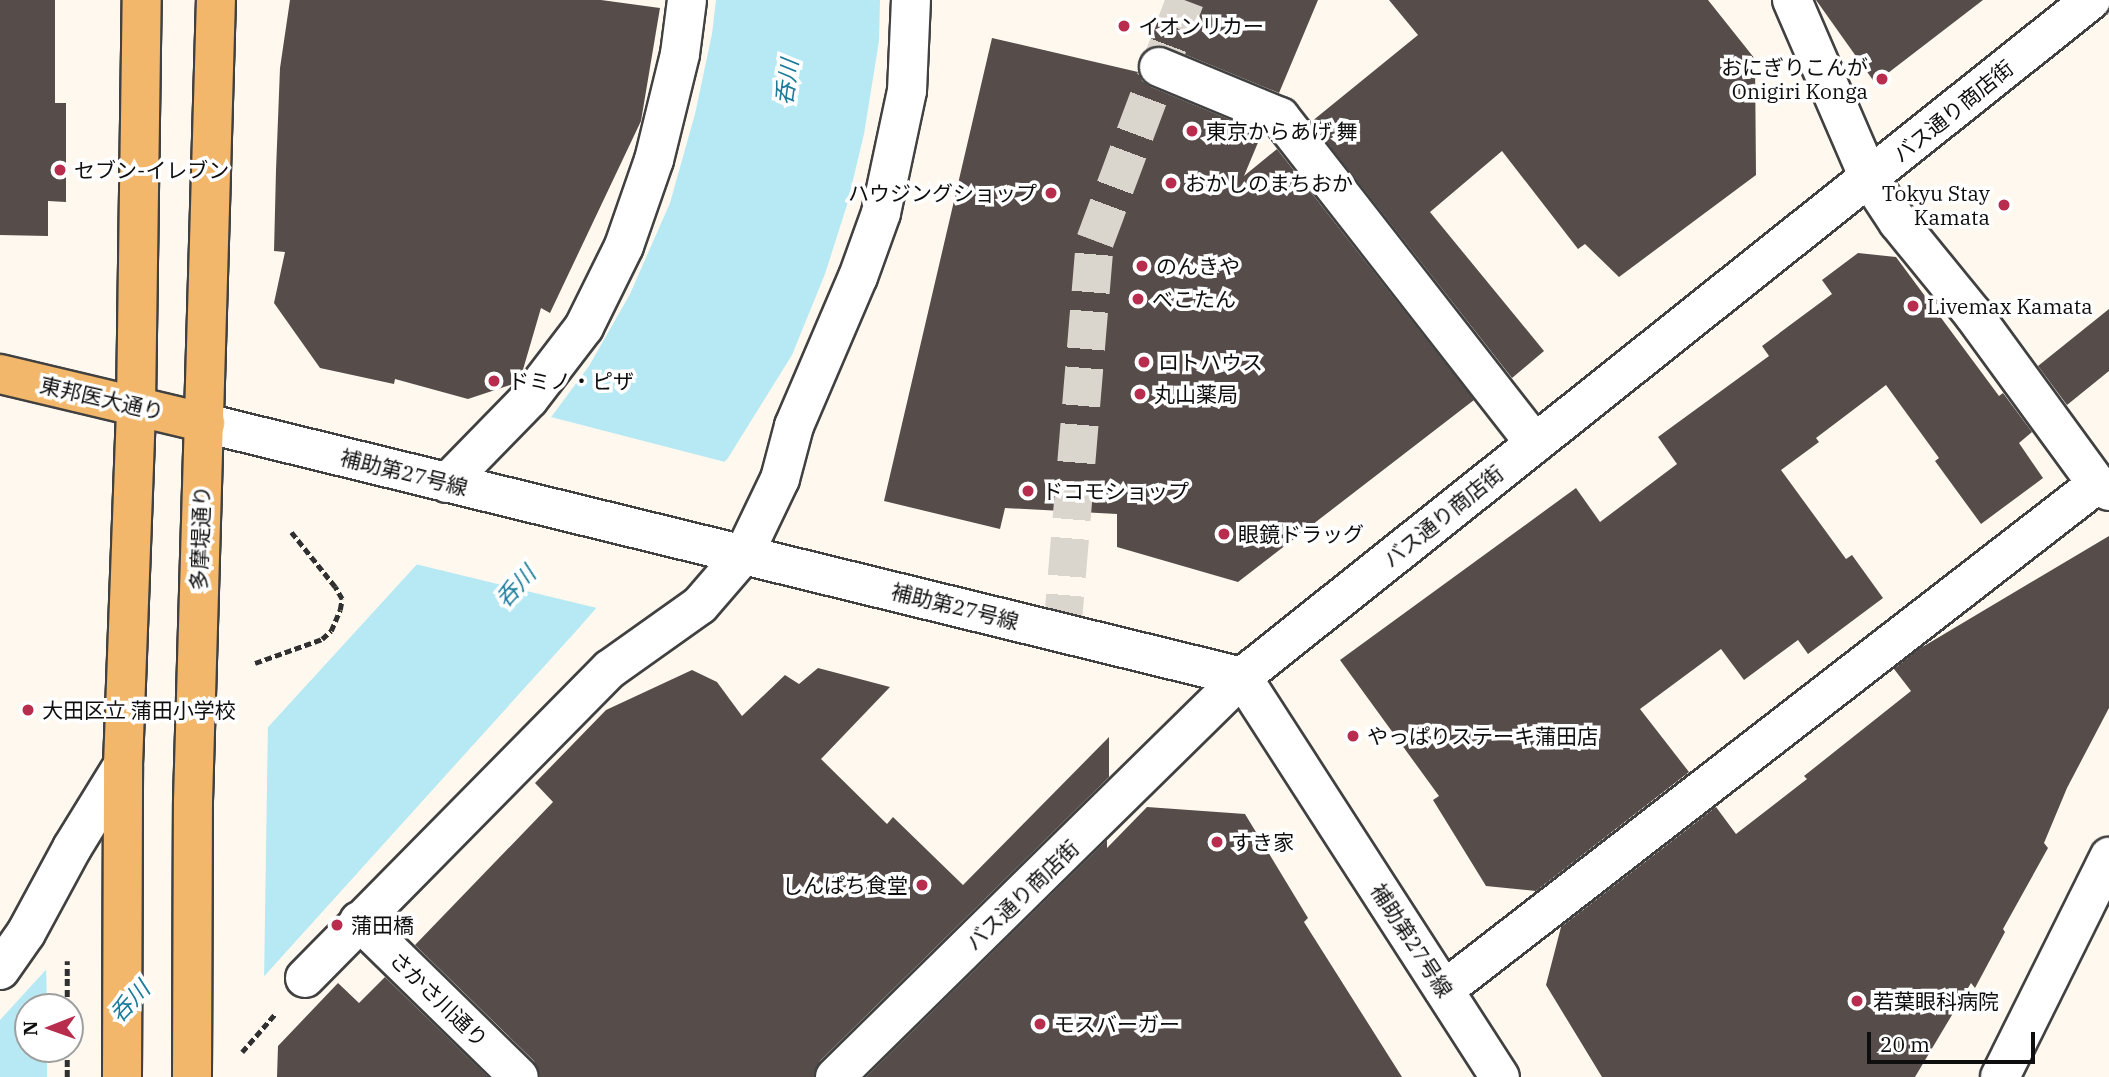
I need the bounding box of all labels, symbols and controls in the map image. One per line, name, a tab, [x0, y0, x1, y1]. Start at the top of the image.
place label: イオンリカー	[1138, 13, 1264, 39]
marker: イオンリカー	[1116, 18, 1132, 34]
place label: おにぎりこんが Onigiri Konga	[1721, 54, 1868, 104]
street label: バス通り商店街	[1888, 55, 2018, 167]
water label: 呑川	[769, 57, 803, 107]
marker: おにぎりこんが Onigiri Konga	[1874, 71, 1890, 87]
place label: 東京からあげ 舞	[1206, 118, 1358, 144]
marker: 東京からあげ 舞	[1184, 123, 1200, 139]
place label: セブン-イレブン	[74, 157, 229, 183]
marker: セブン-イレブン	[52, 162, 68, 178]
place label: おかしのまちおか	[1185, 170, 1353, 196]
marker: おかしのまちおか	[1163, 175, 1179, 191]
place label: ハウジングショップ	[848, 180, 1037, 206]
place label: Tokyu Stay Kamata	[1882, 180, 1990, 230]
marker: ハウジングショップ	[1043, 185, 1059, 201]
marker: Tokyu Stay Kamata	[1996, 197, 2012, 213]
place label: のんきや	[1156, 253, 1240, 279]
marker: のんきや	[1134, 258, 1150, 274]
place label: べこたん	[1152, 286, 1236, 312]
marker: べこたん	[1130, 291, 1146, 307]
place label: Livemax Kamata	[1927, 293, 2093, 319]
marker: Livemax Kamata	[1905, 298, 1921, 314]
place label: ロトハウス	[1158, 349, 1263, 375]
marker: ロトハウス	[1136, 354, 1152, 370]
place label: ドミノ・ピザ	[508, 368, 634, 394]
street label: 東邦医大通り	[38, 372, 166, 424]
marker: ドミノ・ピザ	[486, 373, 502, 389]
place label: 丸山薬局	[1154, 381, 1238, 407]
marker: 丸山薬局	[1132, 386, 1148, 402]
street label: 補助第27号線	[338, 444, 470, 500]
street label: バス通り商店街	[1378, 460, 1508, 572]
place label: ドコモショップ	[1042, 478, 1189, 504]
marker: ドコモショップ	[1020, 483, 1036, 499]
street label: 多摩堤通り	[186, 485, 214, 591]
place label: 眼鏡ドラッグ	[1238, 521, 1364, 547]
marker: 眼鏡ドラッグ	[1216, 526, 1232, 542]
water label: 呑川	[489, 560, 541, 612]
street label: 補助第27号線	[889, 578, 1021, 634]
place label: 大田区立 蒲田小学校	[42, 697, 236, 723]
marker: 大田区立 蒲田小学校	[20, 702, 36, 718]
place label: やっぱりステーキ蒲田店	[1367, 723, 1598, 749]
marker: やっぱりステーキ蒲田店	[1345, 728, 1361, 744]
place label: すき家	[1231, 829, 1294, 855]
marker: すき家	[1209, 834, 1225, 850]
street label: バス通り商店街	[960, 835, 1084, 955]
place label: しんぱち食堂	[782, 872, 908, 898]
marker: しんぱち食堂	[914, 877, 930, 893]
street label: 補助第27号線	[1366, 879, 1458, 1001]
place label: 蒲田橋	[351, 912, 414, 938]
marker: 蒲田橋	[329, 917, 345, 933]
street label: さかさ川通り	[385, 946, 493, 1052]
water label: 呑川	[103, 975, 155, 1027]
place label: 若葉眼科病院	[1873, 988, 1999, 1014]
marker: 若葉眼科病院	[1847, 991, 1867, 1011]
north arrow	[14, 993, 84, 1063]
place label: モスバーガー	[1054, 1011, 1180, 1037]
marker: モスバーガー	[1032, 1016, 1048, 1032]
scale bar	[1871, 1018, 2039, 1062]
text: N	[18, 1021, 42, 1036]
text: 20 m	[1880, 1030, 1930, 1058]

